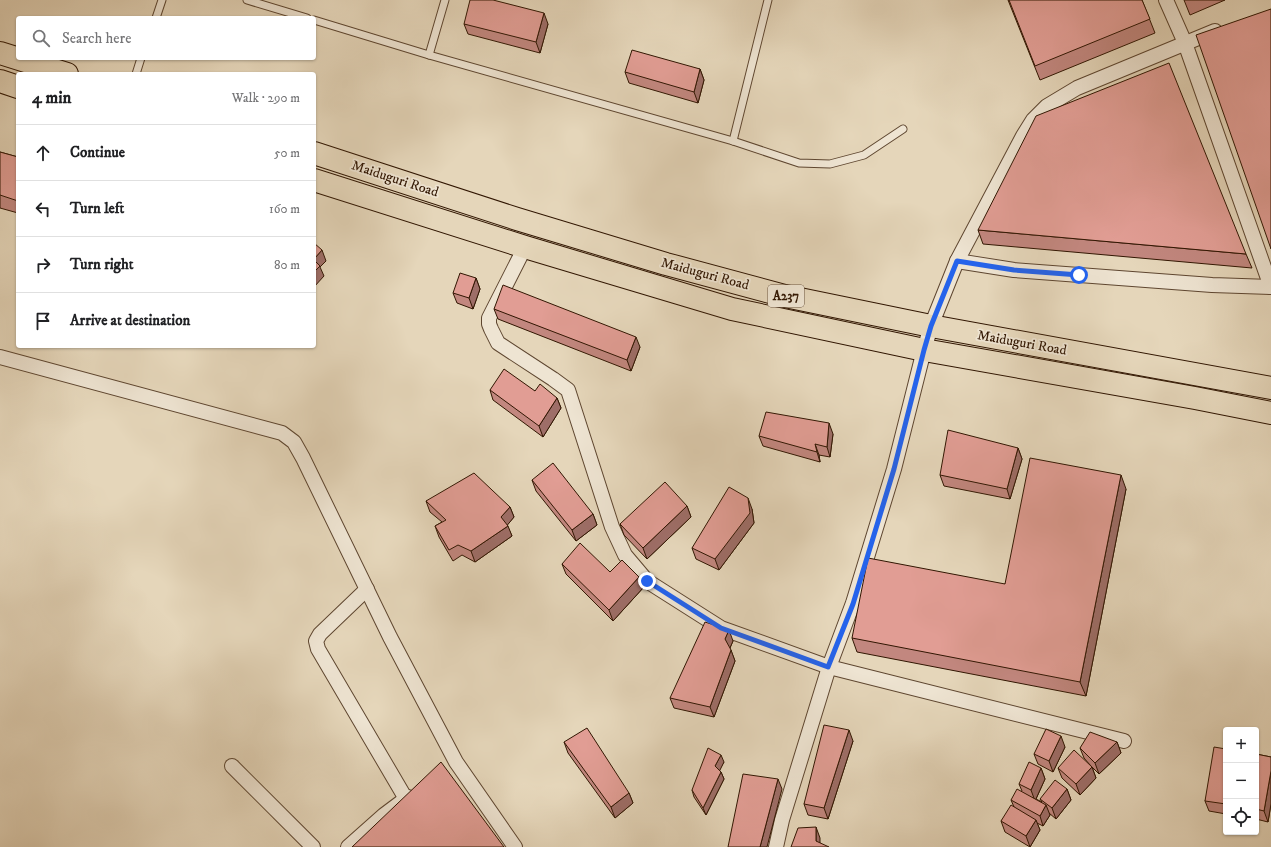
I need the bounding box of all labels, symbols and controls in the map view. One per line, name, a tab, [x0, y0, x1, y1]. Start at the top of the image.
search box	[16, 16, 316, 60]
icon: search	[30, 27, 52, 49]
text: Search here	[62, 29, 131, 48]
text: 4 min	[32, 87, 71, 109]
text: Walk · 290 m	[232, 90, 300, 106]
icon: ahead	[32, 142, 54, 164]
text: Continue	[70, 143, 125, 162]
text: 50 m	[274, 145, 300, 161]
street label: Maiduguri Road	[349, 156, 441, 202]
icon: left	[32, 198, 54, 220]
text: Turn left	[70, 199, 124, 218]
text: 160 m	[269, 201, 300, 217]
icon: right	[32, 254, 54, 276]
street label: Maiduguri Road	[659, 254, 751, 294]
text: Turn right	[70, 255, 133, 274]
text: 80 m	[274, 257, 300, 273]
route start	[1070, 266, 1088, 284]
road number: A237	[768, 285, 804, 307]
icon: arrive	[32, 310, 54, 332]
text: Arrive at destination	[70, 311, 190, 330]
street label: Maiduguri Road	[976, 326, 1068, 360]
route end	[638, 572, 656, 590]
map controls	[1223, 727, 1259, 835]
button: +	[1223, 727, 1259, 763]
button: −	[1223, 763, 1259, 799]
button: locate	[1223, 799, 1259, 835]

